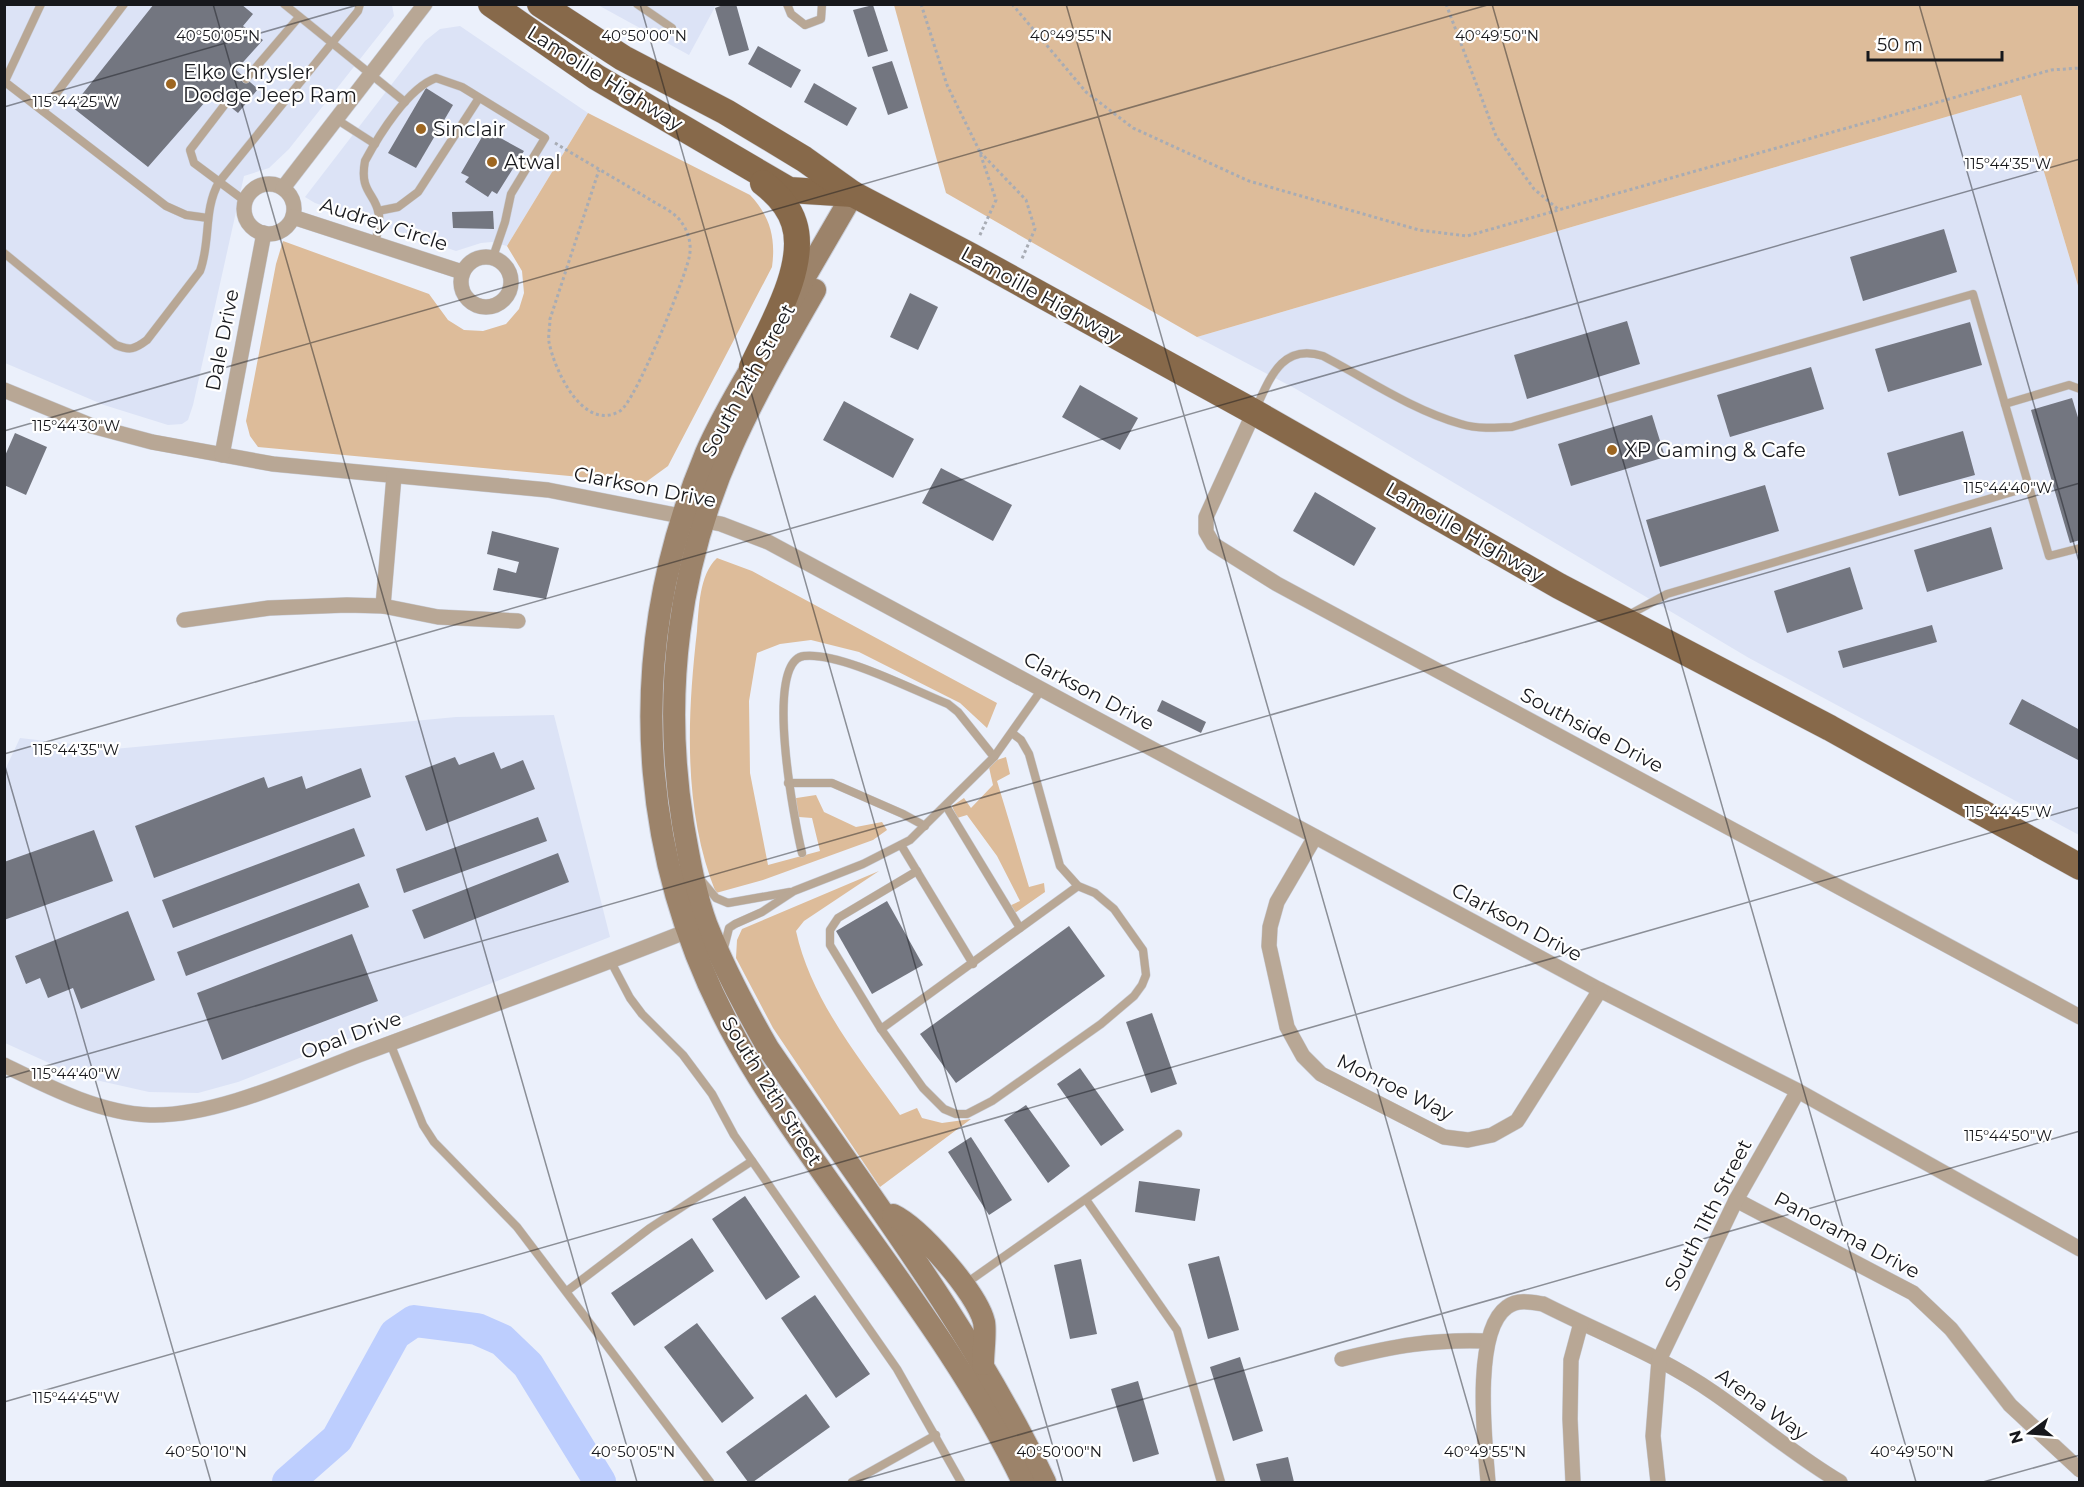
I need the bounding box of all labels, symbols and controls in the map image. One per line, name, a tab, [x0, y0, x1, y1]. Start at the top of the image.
street label: Lamoille Highway	[523, 20, 687, 136]
scale bar	[1868, 24, 2002, 62]
text: 40°50'05"N	[176, 26, 260, 45]
text: 40°50'00"N	[601, 26, 687, 45]
text: 40°49'55"N	[1030, 26, 1112, 45]
text: 40°49'50"N	[1455, 26, 1539, 45]
text: 50 m	[1877, 34, 1923, 56]
place label: Elko Chrysler Dodge Jeep Ram	[183, 60, 357, 107]
marker: Elko Chrysler Dodge Jeep Ram	[164, 77, 178, 91]
text: 115°44'25"W	[33, 92, 120, 111]
place label: Sinclair	[433, 117, 506, 141]
marker: Sinclair	[414, 122, 428, 136]
place label: Atwal	[504, 150, 561, 174]
text: 115°44'35"W	[1965, 154, 2052, 173]
marker: Atwal	[485, 155, 499, 169]
street label: Audrey Circle	[317, 192, 451, 256]
street label: Lamoille Highway	[957, 241, 1125, 349]
street label: Dale Drive	[200, 287, 244, 393]
street label: South 12th Street	[696, 299, 800, 461]
text: 115°44'30"W	[32, 416, 120, 435]
place label: XP Gaming & Cafe	[1624, 438, 1806, 462]
marker: XP Gaming & Cafe	[1605, 443, 1619, 457]
street label: Clarkson Drive	[572, 461, 718, 513]
street label: Lamoille Highway	[1382, 477, 1549, 587]
text: 115°44'40"W	[1964, 478, 2053, 497]
street label: Clarkson Drive	[1020, 647, 1158, 735]
street label: Southside Drive	[1516, 682, 1668, 778]
text: 115°44'35"W	[33, 740, 120, 759]
text: 115°44'45"W	[1964, 802, 2052, 821]
street label: Clarkson Drive	[1448, 878, 1586, 966]
street label: Opal Drive	[298, 1006, 404, 1064]
street label: South 12th Street	[716, 1012, 828, 1170]
street label: Monroe Way	[1333, 1049, 1457, 1126]
text: 115°44'40"W	[32, 1064, 121, 1083]
text: 115°44'50"W	[1964, 1126, 2052, 1145]
street label: South 11th Street	[1659, 1135, 1757, 1295]
street label: Panorama Drive	[1770, 1186, 1924, 1284]
street label: Arena Way	[1711, 1363, 1813, 1446]
text: 115°44'45"W	[32, 1388, 120, 1407]
north arrow	[2000, 1403, 2060, 1463]
text: N	[2005, 1428, 2027, 1446]
text: 40°50'10"N	[165, 1442, 247, 1461]
text: 40°50'05"N	[591, 1442, 675, 1461]
text: 40°50'00"N	[1016, 1442, 1102, 1461]
text: 40°49'55"N	[1444, 1442, 1526, 1461]
text: 40°49'50"N	[1870, 1442, 1954, 1461]

